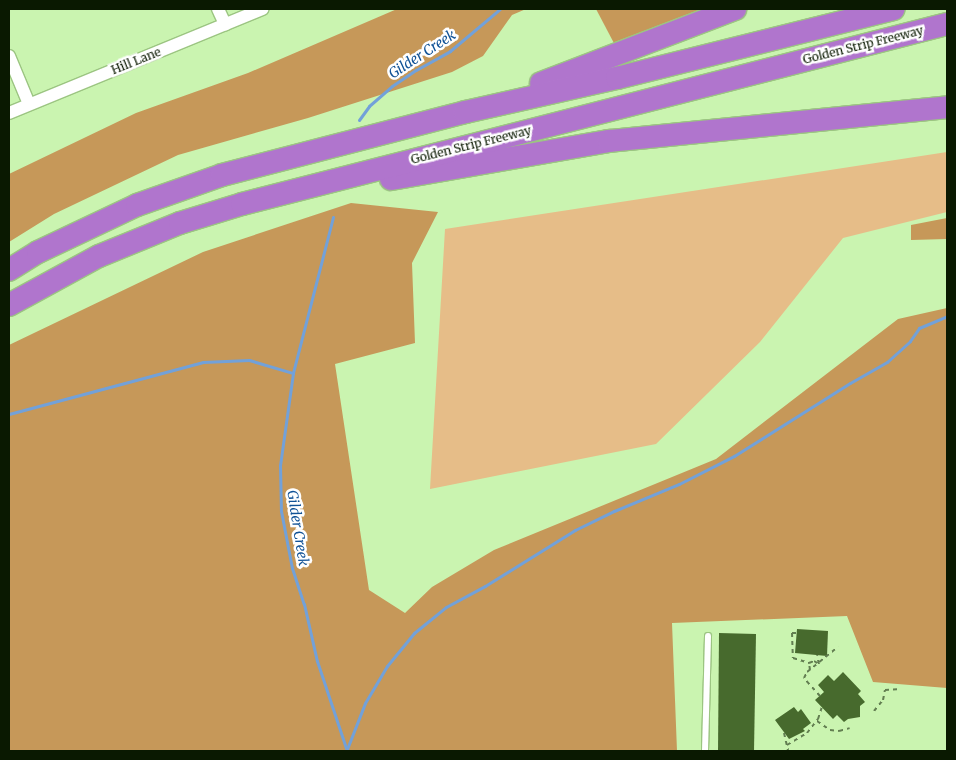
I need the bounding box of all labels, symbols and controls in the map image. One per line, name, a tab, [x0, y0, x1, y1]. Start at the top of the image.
street label: Golden Strip Freeway	[801, 23, 925, 67]
water label: Gilder Creek	[385, 26, 459, 82]
street label: Hill Lane	[109, 45, 163, 77]
street label: Golden Strip Freeway	[409, 123, 533, 167]
water label: Gilder Creek	[284, 489, 312, 567]

